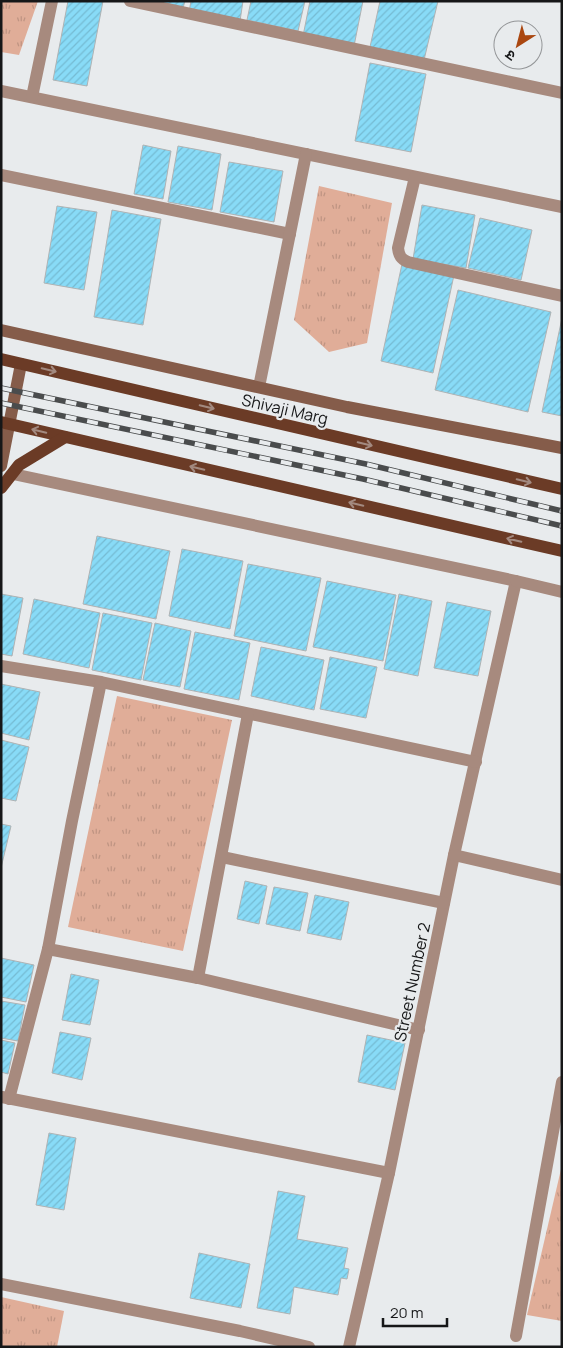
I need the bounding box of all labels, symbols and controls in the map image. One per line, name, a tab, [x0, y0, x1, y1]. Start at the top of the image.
north arrow	[493, 20, 543, 70]
text: उ	[501, 45, 519, 66]
one-way arrow	[40, 366, 56, 375]
street label: Shivaji Marg	[240, 388, 330, 430]
one-way arrow	[199, 403, 215, 412]
one-way arrow	[32, 426, 48, 435]
one-way arrow	[357, 440, 373, 449]
one-way arrow	[190, 463, 206, 472]
one-way arrow	[515, 477, 531, 486]
one-way arrow	[348, 499, 364, 508]
one-way arrow	[507, 535, 523, 544]
street label: Street Number 2	[389, 920, 435, 1044]
scale bar	[383, 1296, 447, 1328]
text: 20 m	[390, 1302, 423, 1323]

